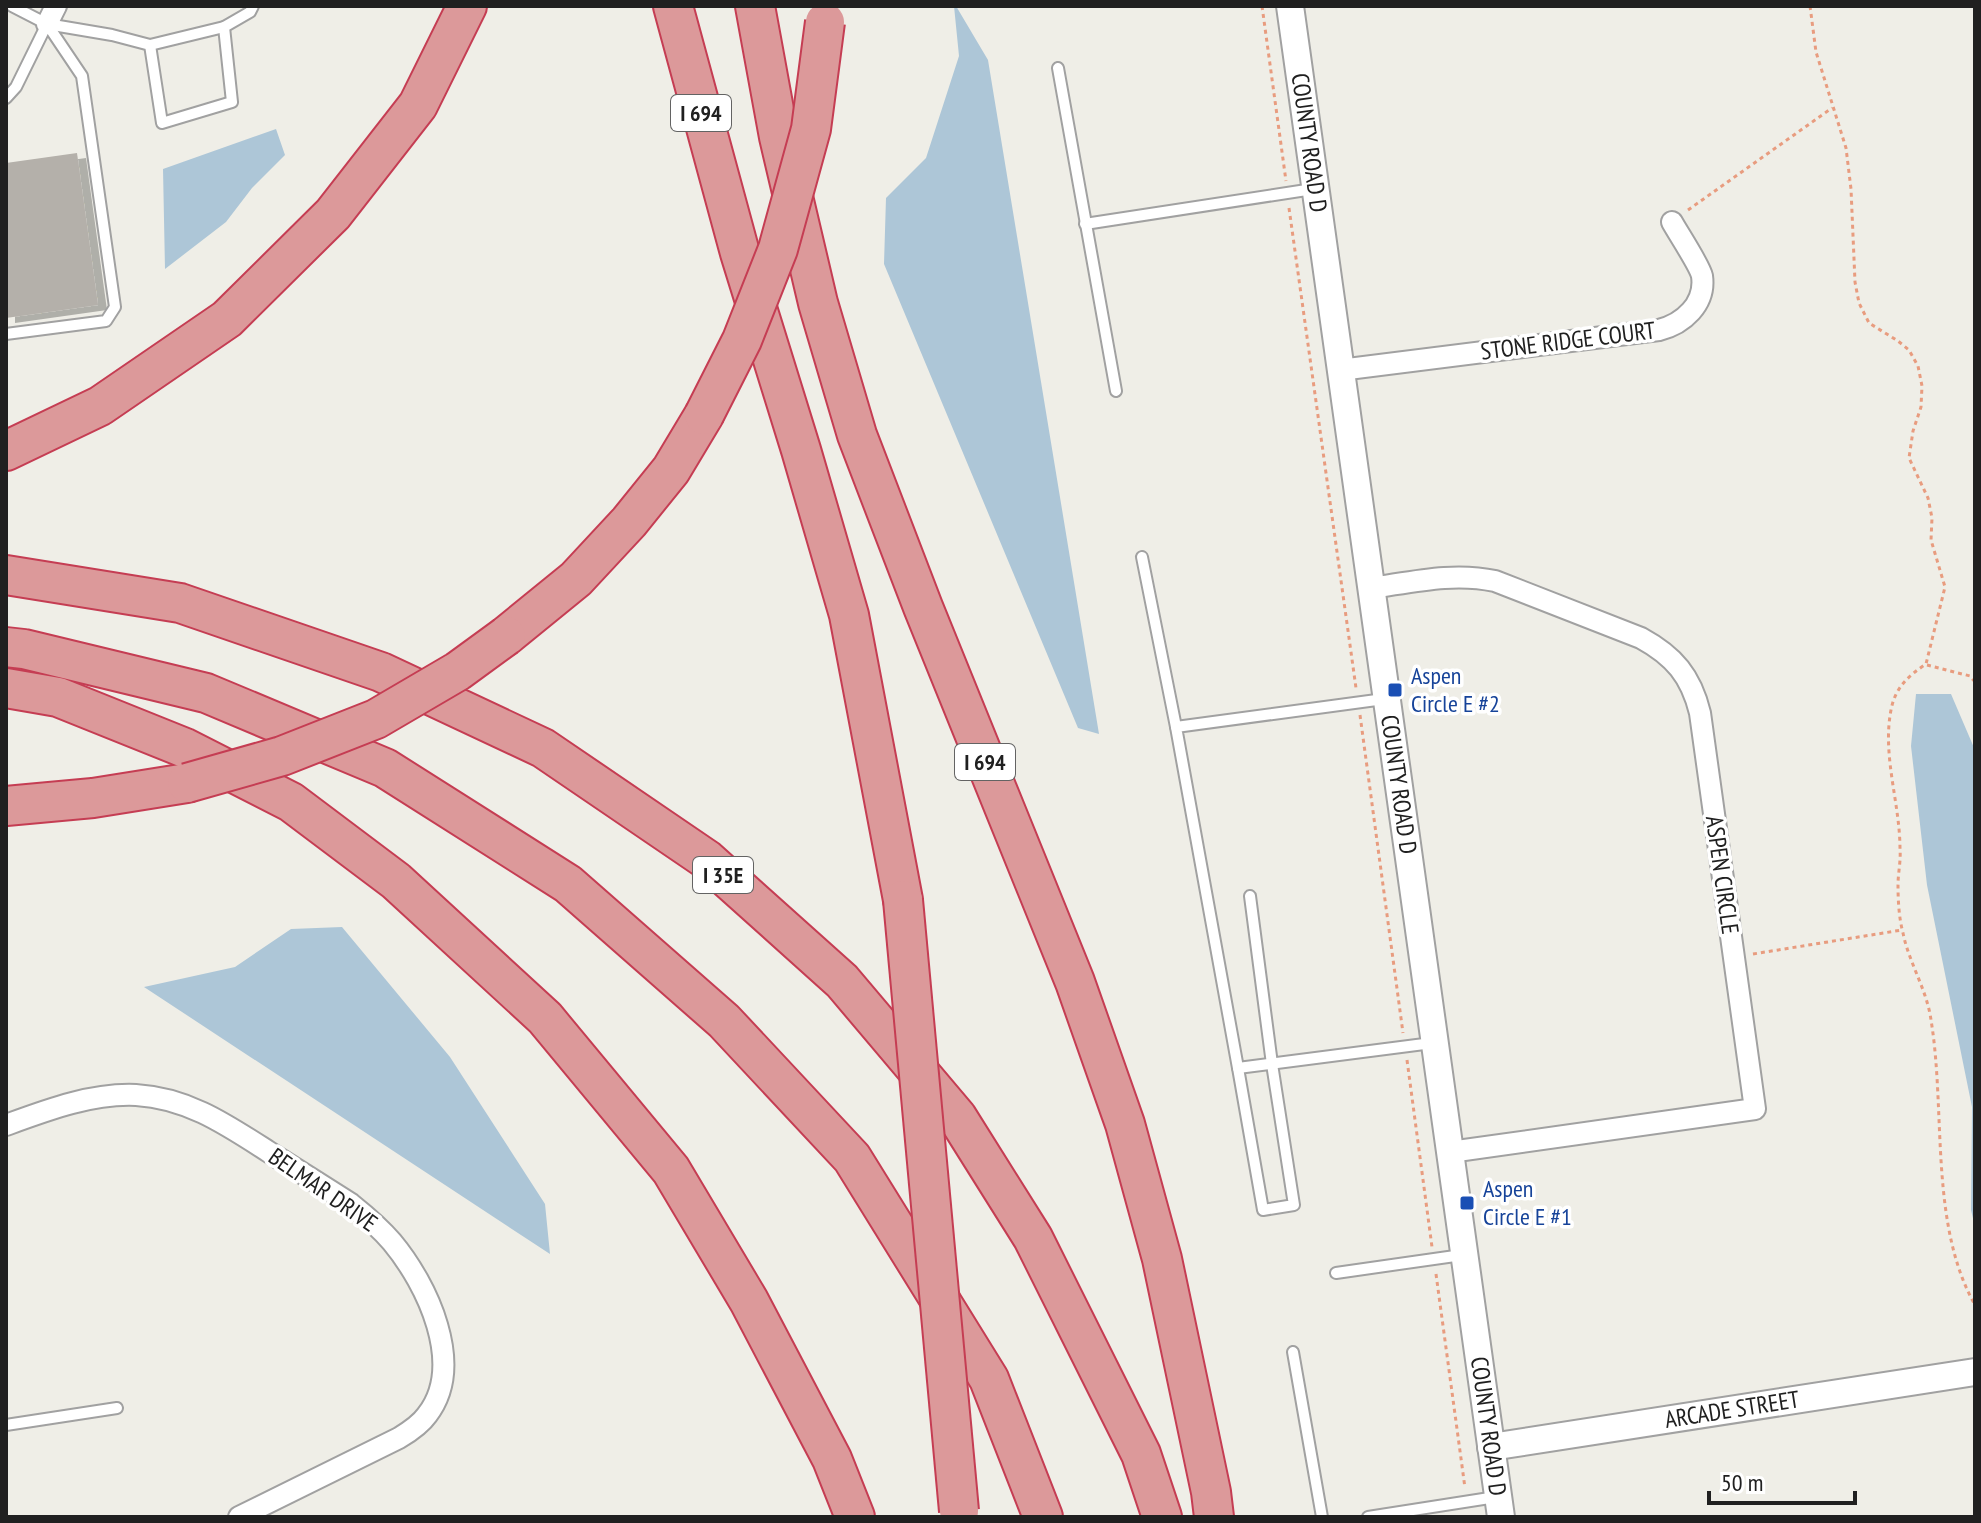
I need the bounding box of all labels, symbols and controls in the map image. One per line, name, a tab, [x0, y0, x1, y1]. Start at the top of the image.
street label: COUNTY ROAD D	[1285, 71, 1335, 214]
road number: I 694	[671, 95, 731, 131]
street label: STONE RIDGE COURT	[1479, 314, 1657, 367]
place label: Aspen Circle E #2	[1411, 660, 1500, 719]
marker: Aspen Circle E #2	[1386, 681, 1404, 699]
street label: COUNTY ROAD D	[1374, 713, 1424, 856]
road number: I 694	[955, 744, 1015, 780]
street label: ASPEN CIRCLE	[1699, 814, 1746, 936]
road number: I 35E	[693, 857, 753, 893]
street label: BELMAR DRIVE	[263, 1141, 384, 1238]
place label: Aspen Circle E #1	[1483, 1173, 1572, 1232]
marker: Aspen Circle E #1	[1458, 1194, 1476, 1212]
street label: COUNTY ROAD D	[1464, 1355, 1514, 1498]
street label: ARCADE STREET	[1663, 1383, 1802, 1435]
scale bar	[1709, 1455, 1855, 1505]
text: 50 m	[1721, 1467, 1763, 1498]

